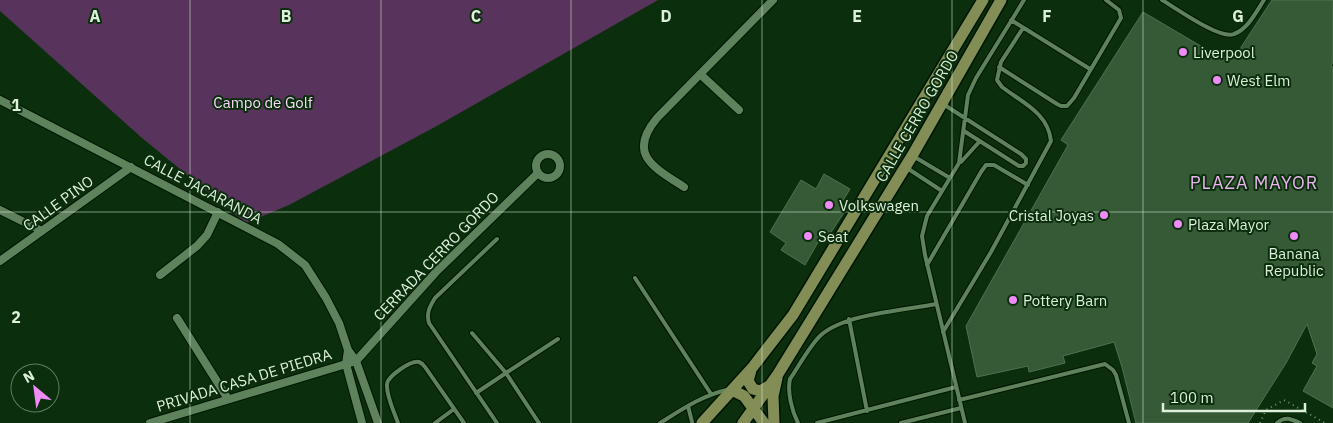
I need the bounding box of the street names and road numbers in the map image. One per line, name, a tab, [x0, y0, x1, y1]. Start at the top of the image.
street label: CALLE CERRO GORDO	[872, 47, 962, 185]
street label: CALLE JACARANDA	[141, 150, 266, 228]
street label: CALLE PINO	[19, 171, 97, 235]
street label: CERRADA CERRO GORDO	[369, 187, 503, 325]
street label: PRIVADA CASA DE PIEDRA	[154, 344, 334, 416]

